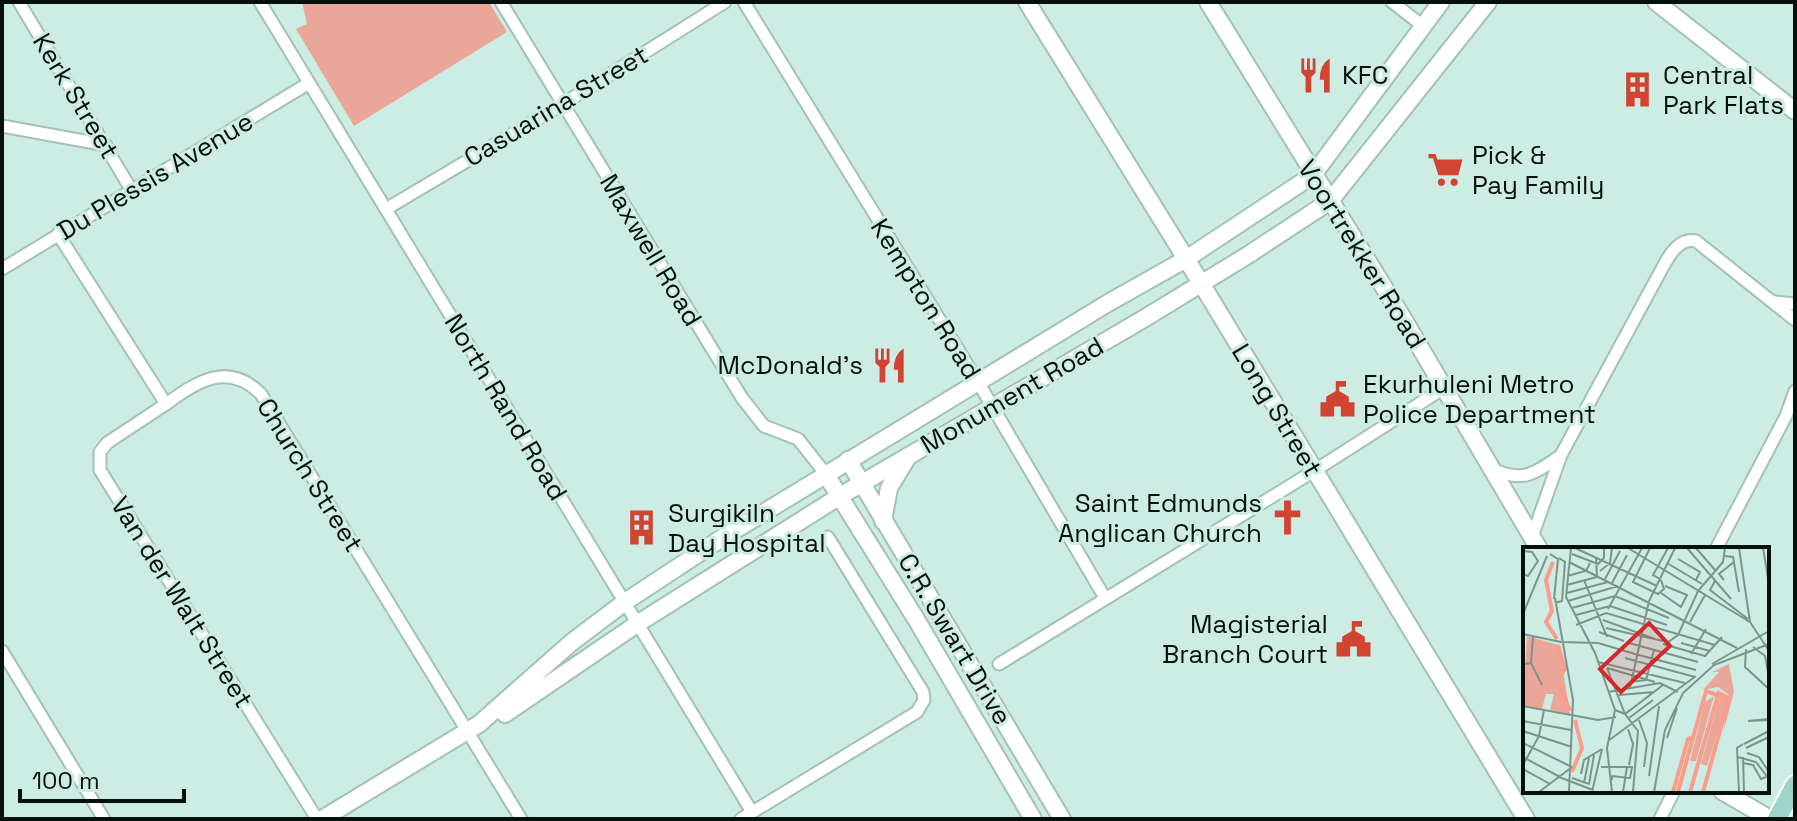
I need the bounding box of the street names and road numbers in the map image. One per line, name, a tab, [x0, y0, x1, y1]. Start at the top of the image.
street label: Kerk Street	[25, 27, 127, 165]
street label: Casuarina Street	[458, 38, 654, 174]
street label: Du Plessis Avenue	[51, 104, 259, 248]
street label: Voortrekker Road	[1290, 153, 1434, 355]
street label: Maxwell Road	[592, 168, 710, 332]
street label: Kempton Road	[863, 212, 989, 386]
street label: North Rand Road	[437, 307, 575, 507]
street label: Monument Road	[914, 329, 1110, 461]
street label: Long Street	[1224, 337, 1330, 483]
street label: Church Street	[249, 392, 371, 558]
street label: Van der Walt Street	[103, 490, 261, 714]
street label: C.R. Swart Drive	[890, 547, 1020, 731]

